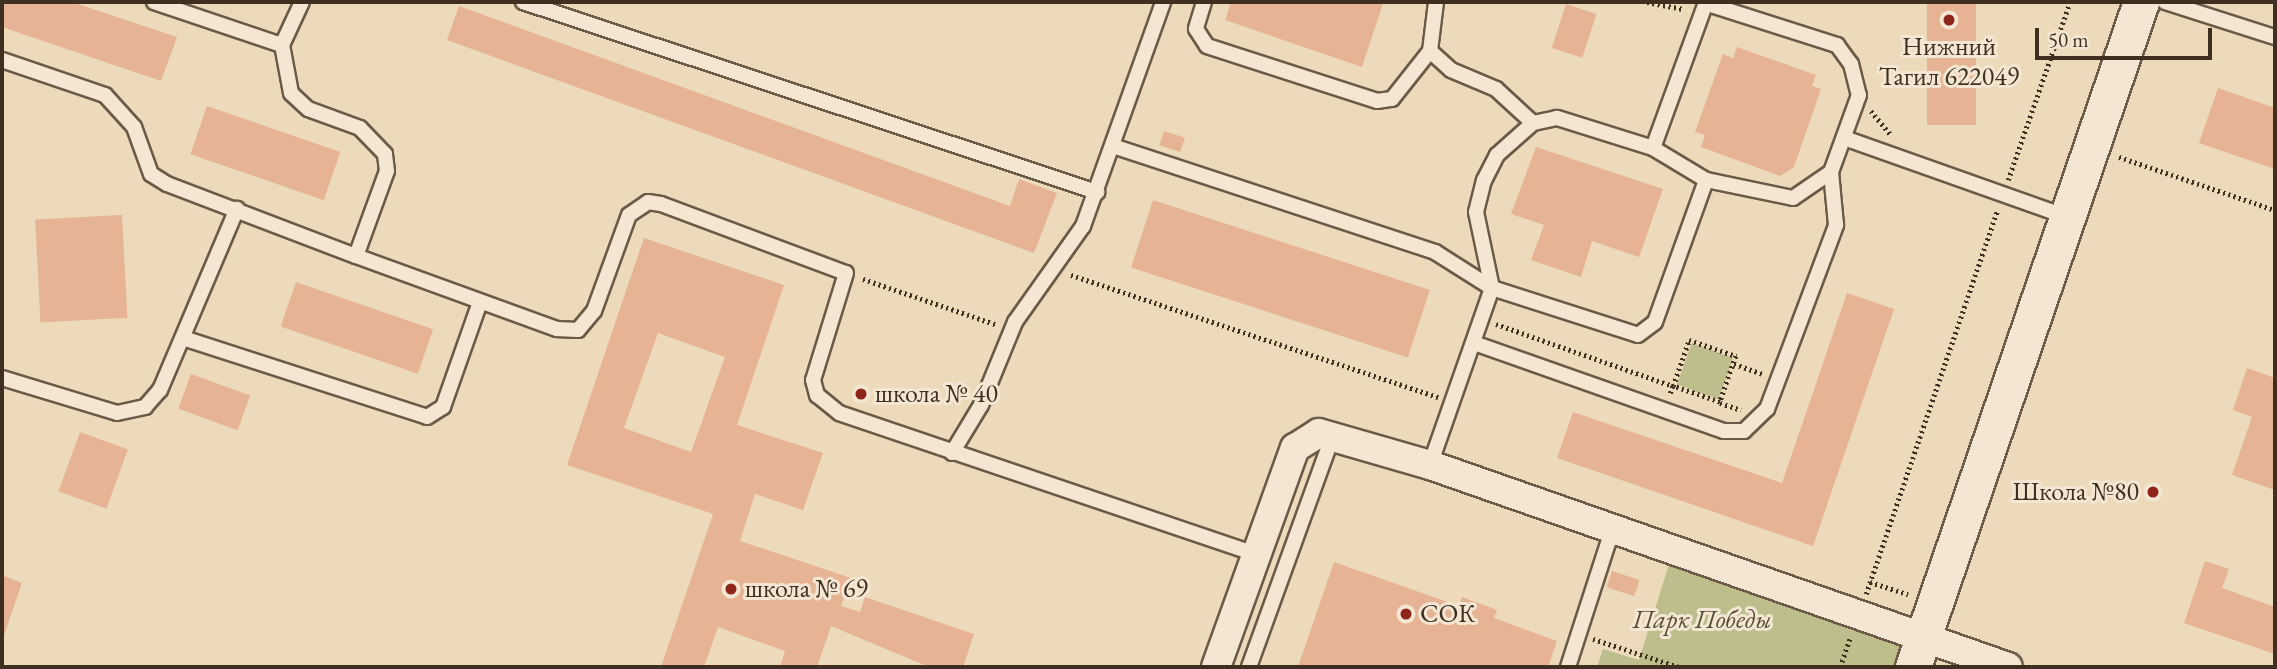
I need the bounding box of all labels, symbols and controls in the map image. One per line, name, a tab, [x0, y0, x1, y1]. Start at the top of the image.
marker: Нижний Тагил 622049	[1941, 12, 1957, 28]
scale bar	[2039, 14, 2216, 58]
text: 50 m	[2048, 26, 2089, 53]
place label: Нижний Тагил 622049	[1879, 31, 2019, 92]
place label: школа № 40	[875, 378, 998, 410]
marker: школа № 40	[853, 386, 869, 402]
place label: Школа №80	[2012, 476, 2139, 508]
marker: Школа №80	[2145, 484, 2161, 500]
place label: школа № 69	[745, 573, 868, 605]
marker: школа № 69	[723, 581, 739, 597]
place label: СОК	[1420, 598, 1475, 630]
park label: Парк Победы	[1633, 604, 1771, 636]
marker: СОК	[1398, 606, 1414, 622]

